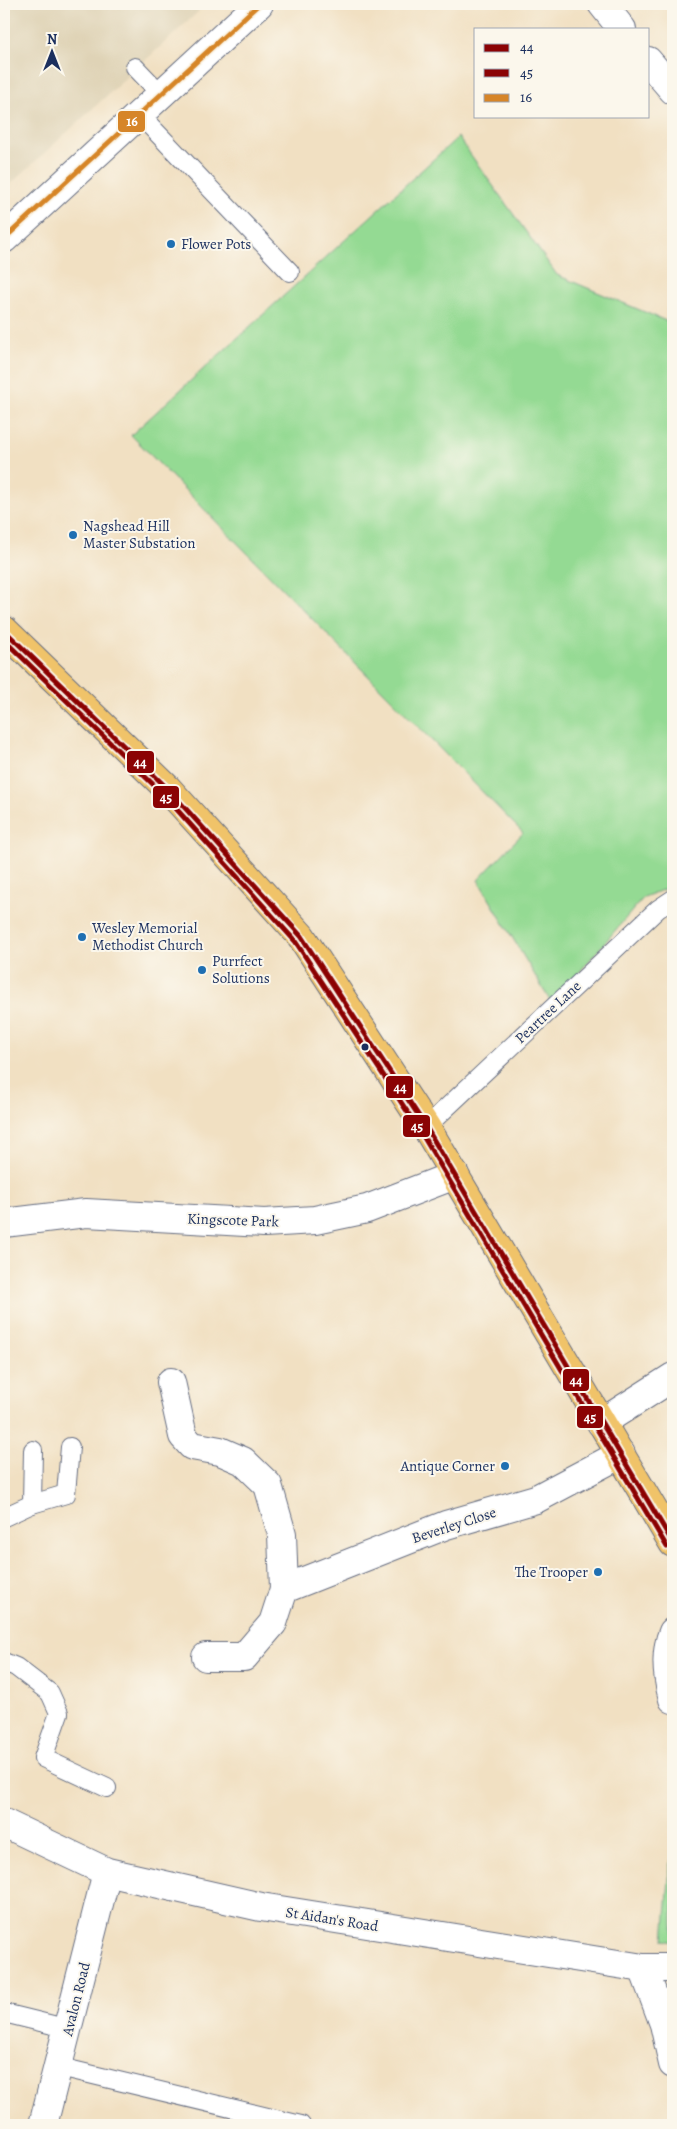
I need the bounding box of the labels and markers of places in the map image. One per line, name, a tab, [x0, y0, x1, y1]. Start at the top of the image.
place label: Flower Pots	[181, 234, 251, 254]
marker: Flower Pots	[165, 238, 177, 250]
place label: Nagshead Hill Master Substation	[83, 516, 196, 553]
marker: Nagshead Hill Master Substation	[67, 529, 79, 541]
place label: Wesley Memorial Methodist Church	[91, 918, 203, 955]
marker: Wesley Memorial Methodist Church	[76, 931, 88, 943]
place label: Purrfect Solutions	[212, 951, 270, 988]
marker: Purrfect Solutions	[196, 964, 208, 976]
unlabelled marker	[360, 1042, 370, 1052]
place label: Antique Corner	[400, 1456, 495, 1476]
marker: Antique Corner	[499, 1460, 511, 1472]
place label: The Trooper	[515, 1562, 588, 1582]
marker: The Trooper	[592, 1566, 604, 1578]

